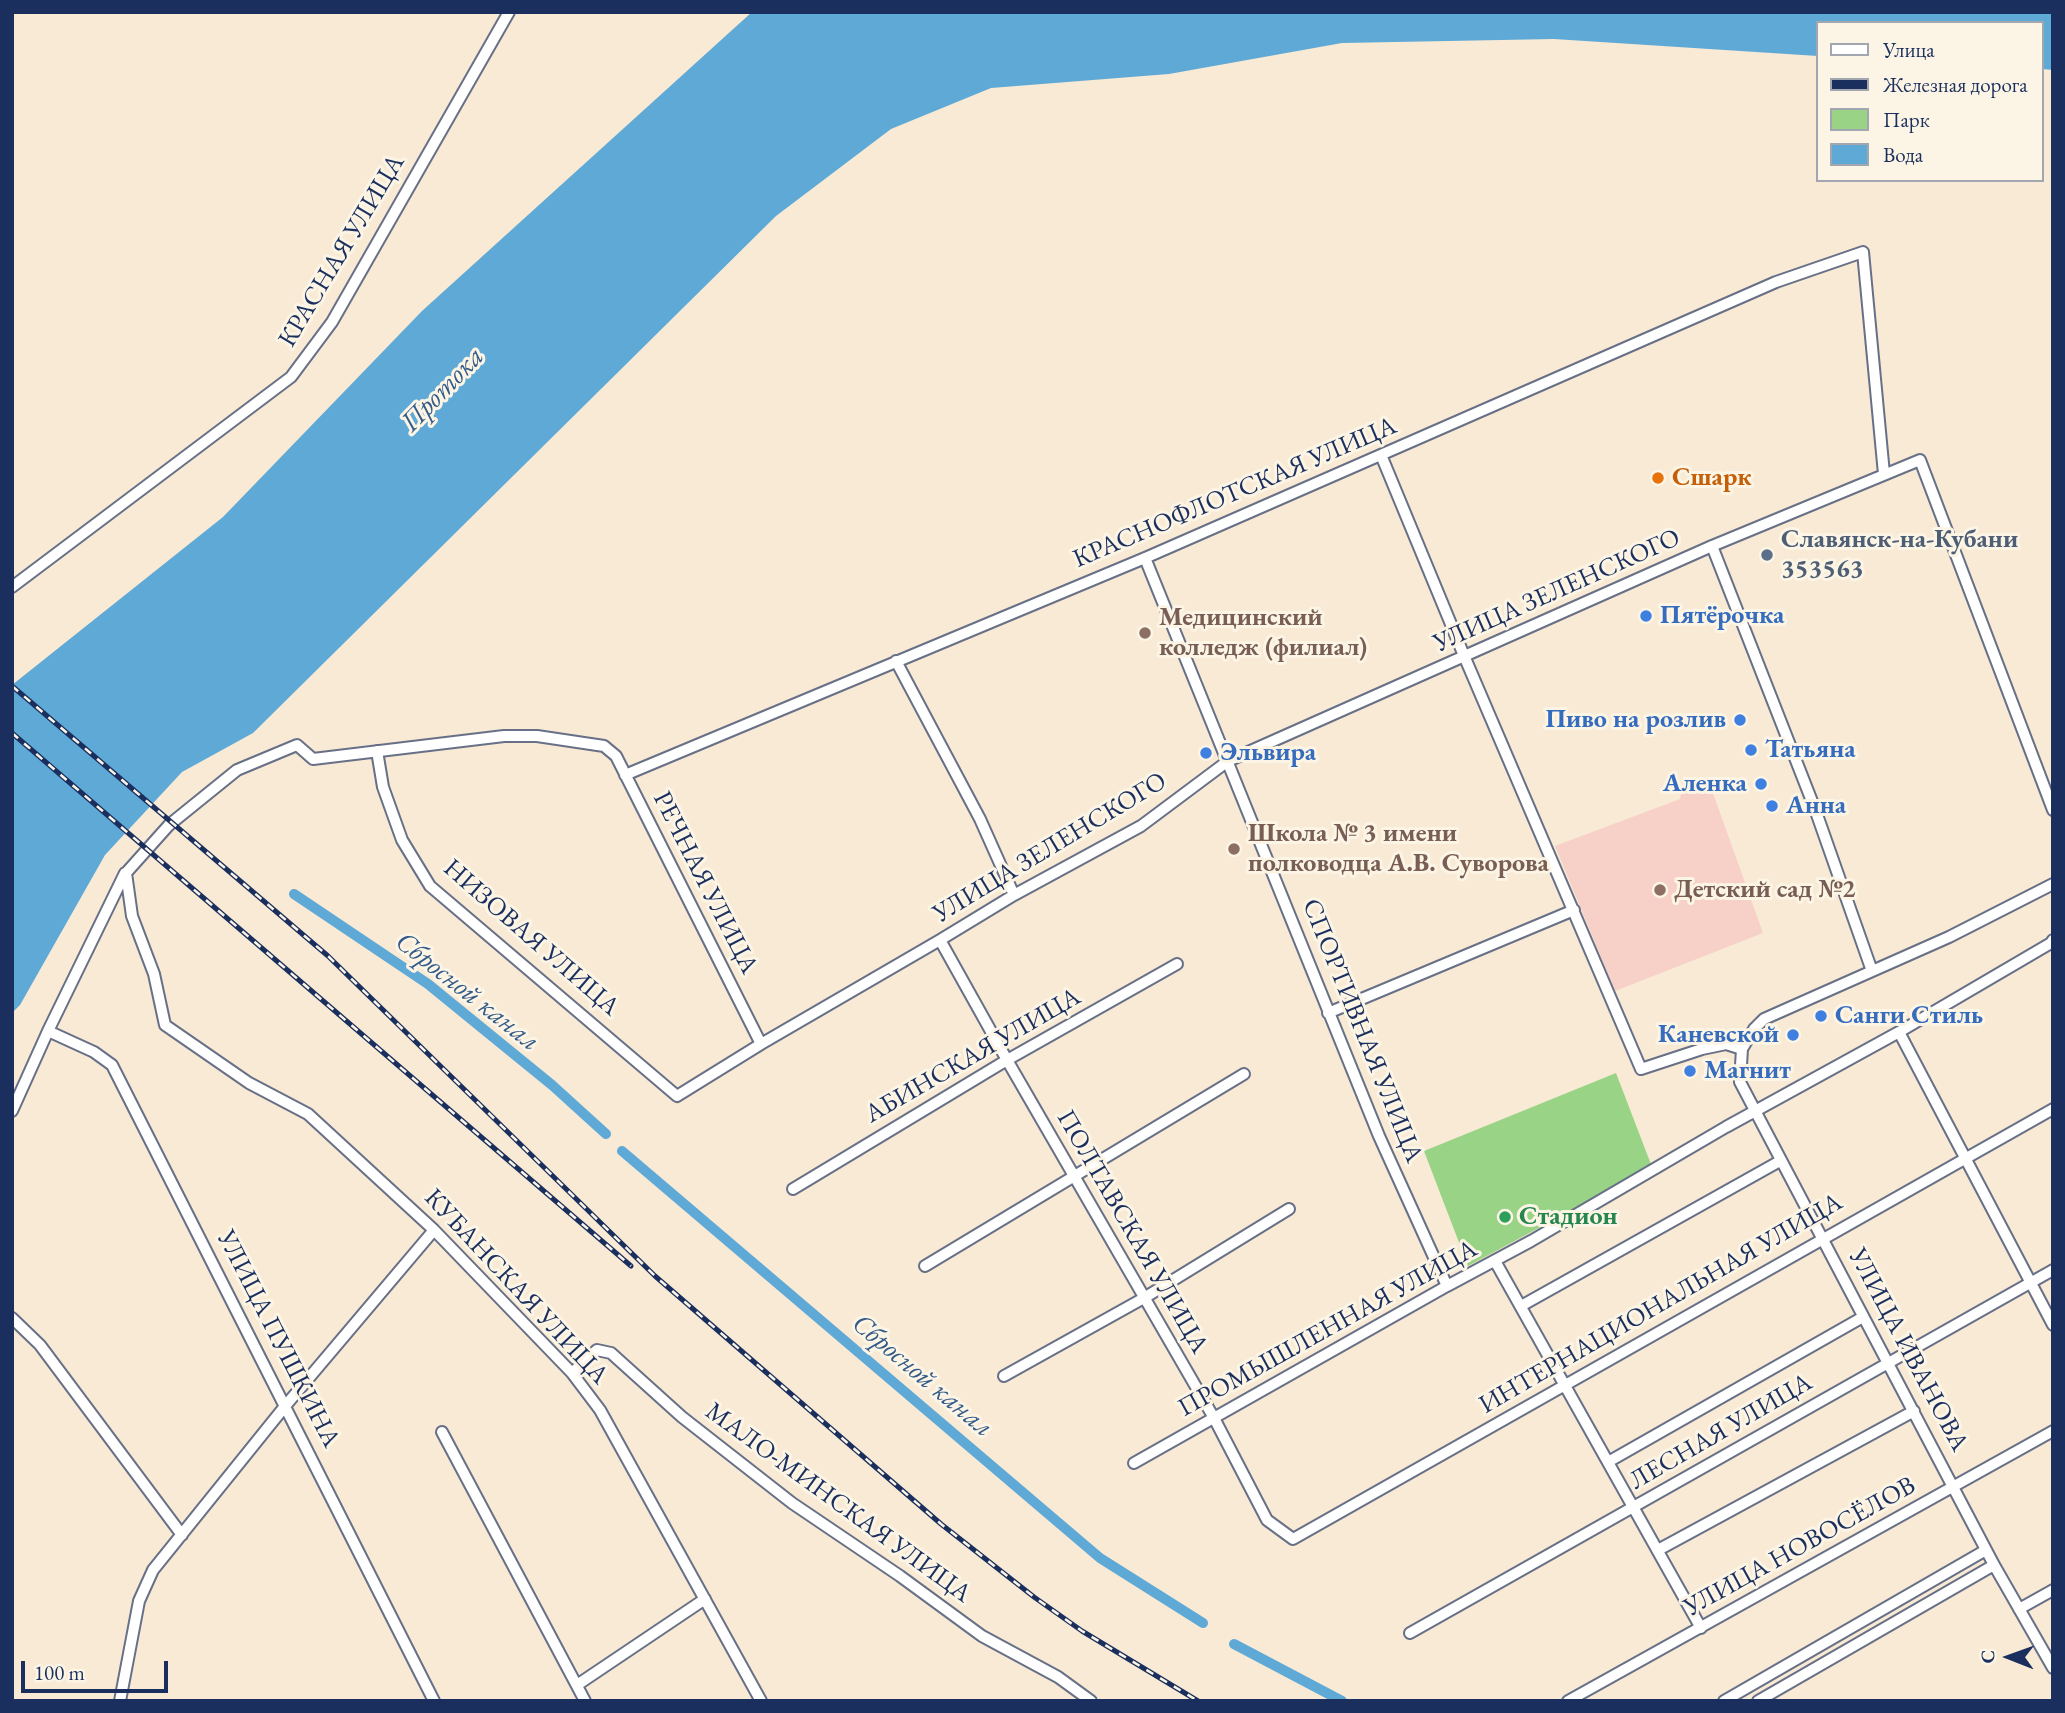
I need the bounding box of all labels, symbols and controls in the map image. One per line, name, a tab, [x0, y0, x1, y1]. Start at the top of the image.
legend	[1816, 21, 2044, 182]
text: Улица	[1883, 36, 1935, 63]
text: Железная дорога	[1883, 71, 2028, 98]
text: Парк	[1883, 106, 1930, 133]
text: Вода	[1883, 141, 1923, 168]
street label: КРАСНАЯ УЛИЦА	[272, 149, 412, 353]
water label: Протока	[394, 340, 492, 440]
street label: КРАСНОФЛОТСКАЯ УЛИЦА	[1069, 411, 1401, 575]
place label: Сшарк	[1672, 462, 1752, 494]
marker: Сшарк	[1650, 470, 1666, 486]
street label: УЛИЦА ЗЕЛЕНСКОГО	[1429, 523, 1685, 659]
place label: Славянск-на-Кубани 353563	[1781, 524, 2018, 586]
marker: Славянск-на-Кубани 353563	[1759, 547, 1775, 563]
place label: Пятёрочка	[1660, 600, 1784, 632]
place label: Медицинский колледж (филиал)	[1159, 602, 1367, 664]
marker: Пятёрочка	[1638, 608, 1654, 624]
marker: Медицинский колледж (филиал)	[1137, 625, 1153, 641]
place label: Пиво на розлив	[1545, 704, 1726, 736]
marker: Пиво на розлив	[1732, 712, 1748, 728]
place label: Татьяна	[1765, 734, 1856, 766]
place label: Эльвира	[1220, 737, 1316, 769]
marker: Татьяна	[1743, 742, 1759, 758]
marker: Эльвира	[1198, 745, 1214, 761]
street label: УЛИЦА ЗЕЛЕНСКОГО	[928, 766, 1172, 930]
place label: Аленка	[1663, 768, 1747, 800]
marker: Аленка	[1753, 776, 1769, 792]
street label: РЕЧНАЯ УЛИЦА	[646, 787, 764, 979]
place label: Анна	[1786, 790, 1846, 822]
marker: Анна	[1764, 798, 1780, 814]
place label: Школа № 3 имени полководца А.В. Суворова	[1248, 818, 1549, 880]
marker: Школа № 3 имени полководца А.В. Суворова	[1226, 841, 1242, 857]
street label: НИЗОВАЯ УЛИЦА	[437, 853, 625, 1023]
place label: Детский сад №2	[1674, 874, 1856, 906]
marker: Детский сад №2	[1652, 882, 1668, 898]
street label: СПОРТИВНАЯ УЛИЦА	[1295, 895, 1429, 1167]
water label: Сбросной канал	[388, 925, 546, 1059]
street label: АБИНСКАЯ УЛИЦА	[860, 982, 1086, 1130]
place label: Санги Стиль	[1835, 1000, 1983, 1032]
marker: Санги Стиль	[1813, 1008, 1829, 1024]
place label: Каневской	[1658, 1019, 1779, 1051]
marker: Каневской	[1785, 1027, 1801, 1043]
place label: Магнит	[1704, 1055, 1791, 1087]
marker: Магнит	[1682, 1063, 1698, 1079]
street label: ПОЛТАВСКАЯ УЛИЦА	[1049, 1105, 1215, 1359]
street label: КУБАНСКАЯ УЛИЦА	[417, 1183, 615, 1391]
street label: ИНТЕРНАЦИОНАЛЬНАЯ УЛИЦА	[1474, 1187, 1848, 1421]
place label: Стадион	[1519, 1201, 1618, 1233]
marker: Стадион	[1497, 1209, 1513, 1225]
street label: УЛИЦА ПУШКИНА	[210, 1225, 346, 1453]
street label: ПРОМЫШЛЕННАЯ УЛИЦА	[1173, 1234, 1483, 1424]
street label: УЛИЦА ИВАНОВА	[1841, 1243, 1975, 1457]
water label: Сбросной канал	[845, 1307, 999, 1445]
street label: ЛЕСНАЯ УЛИЦА	[1624, 1367, 1818, 1497]
street label: МАЛО-МИНСКАЯ УЛИЦА	[699, 1396, 977, 1610]
street label: УЛИЦА НОВОСЁЛОВ	[1679, 1470, 1921, 1624]
north arrow	[1974, 1622, 2044, 1692]
scale bar	[24, 1646, 172, 1690]
text: С	[1975, 1650, 2000, 1664]
text: 100 m	[34, 1659, 85, 1686]

